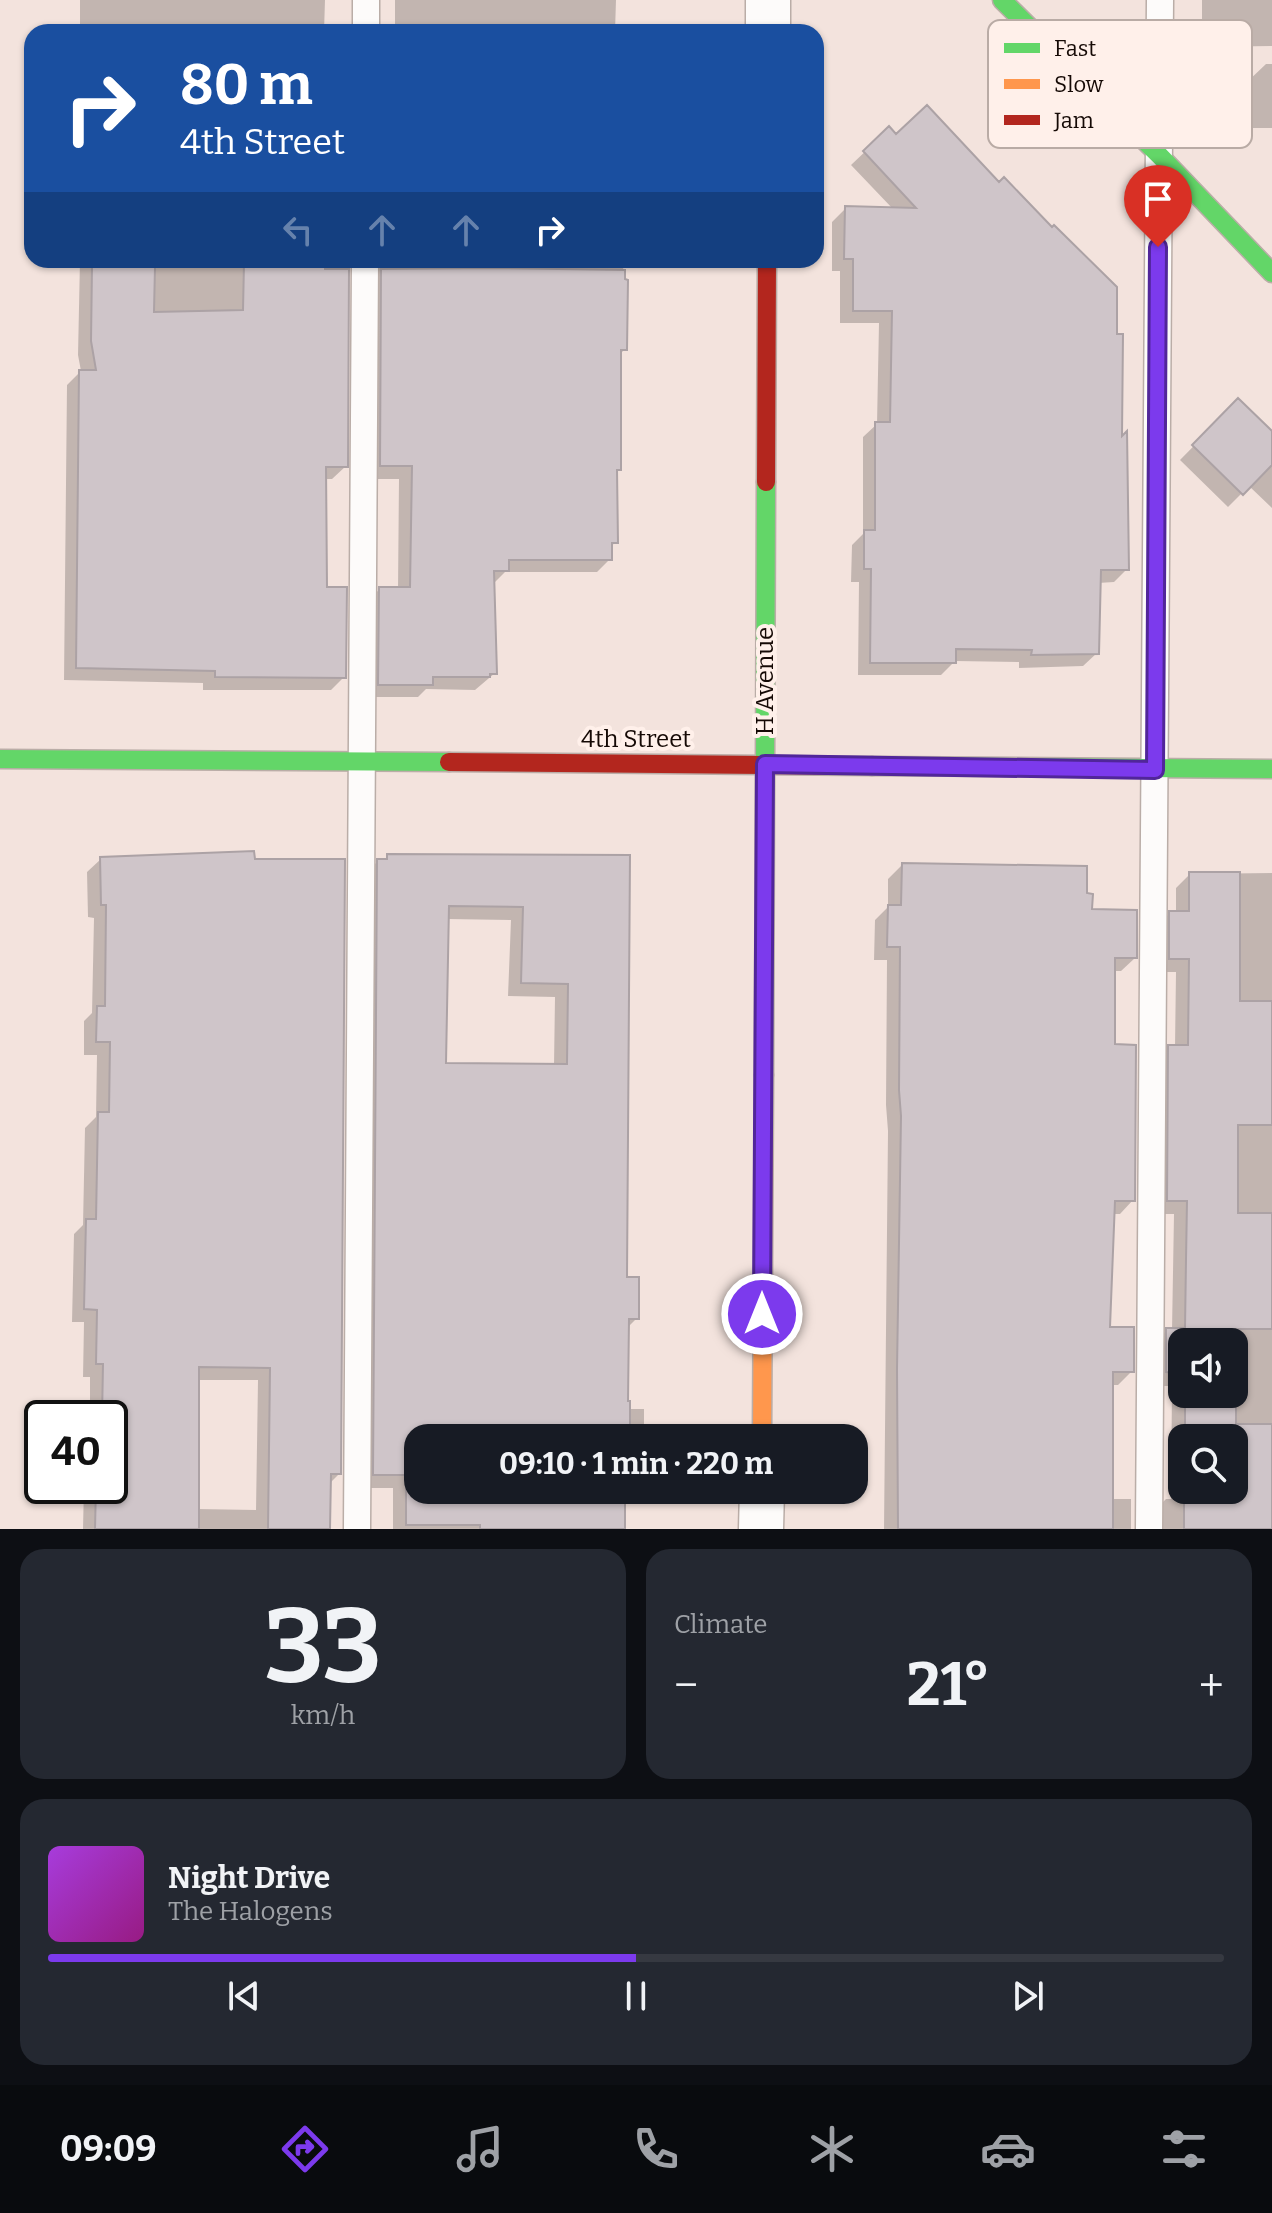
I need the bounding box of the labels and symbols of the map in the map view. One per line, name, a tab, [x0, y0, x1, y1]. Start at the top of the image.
legend	[988, 20, 1252, 148]
text: Fast	[1054, 35, 1096, 62]
text: Slow	[1054, 71, 1104, 98]
text: Jam	[1053, 107, 1094, 134]
pin	[1124, 165, 1192, 247]
street label: H Avenue	[751, 627, 779, 735]
street label: 4th Street	[581, 725, 691, 753]
position arrow	[720, 1272, 804, 1356]
speed limit sign: 40	[24, 1400, 128, 1504]

